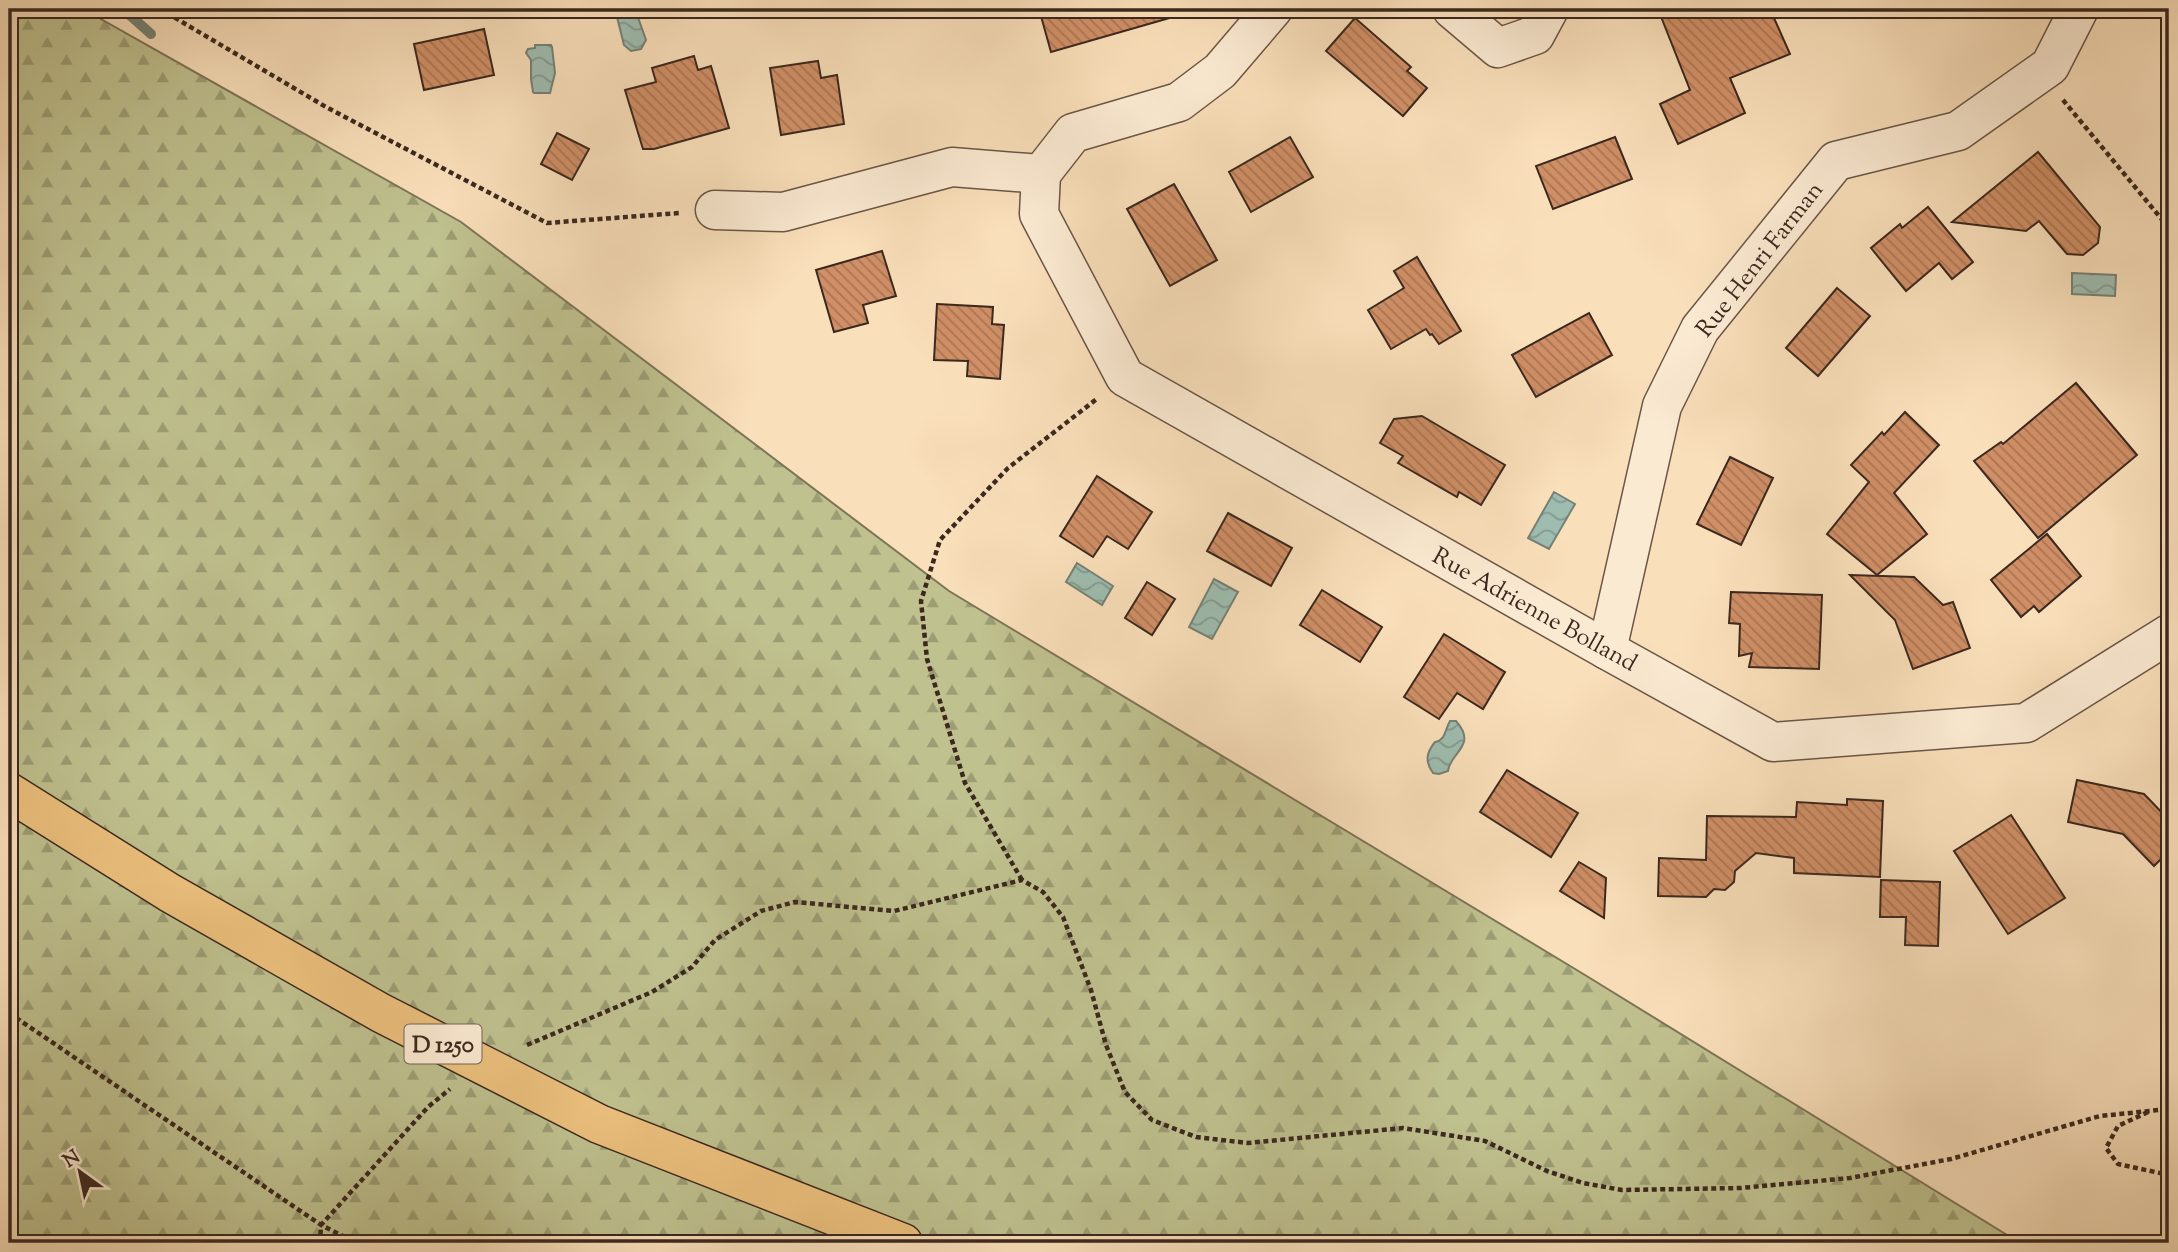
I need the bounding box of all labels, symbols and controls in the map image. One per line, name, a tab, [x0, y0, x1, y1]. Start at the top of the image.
street label: Rue Henri Farman	[1689, 175, 1832, 345]
street label: Rue Adrienne Bolland	[1425, 540, 1643, 682]
road number: D 1250	[404, 1024, 481, 1064]
north arrow	[46, 1136, 116, 1206]
text: N	[58, 1144, 86, 1175]

